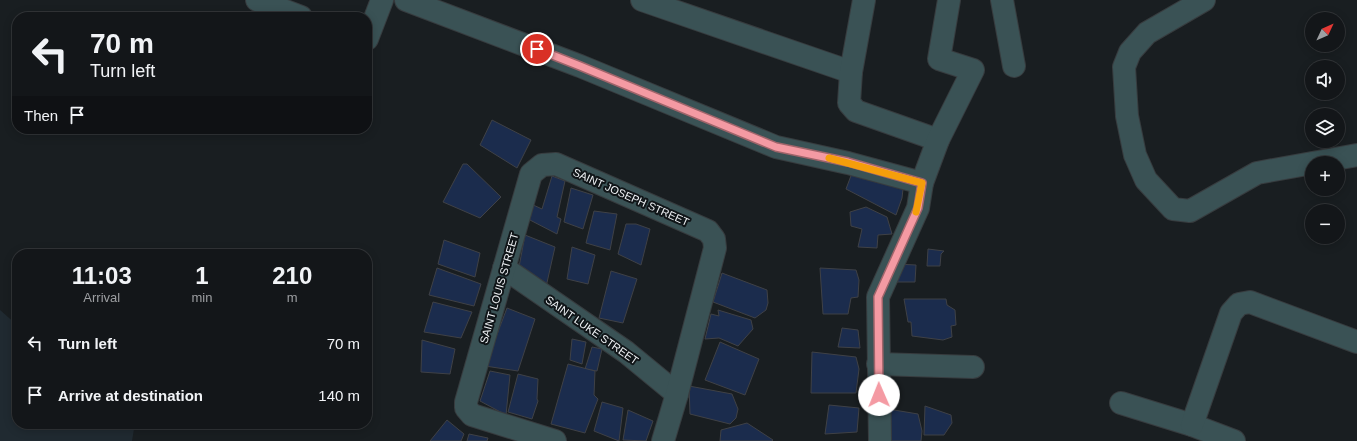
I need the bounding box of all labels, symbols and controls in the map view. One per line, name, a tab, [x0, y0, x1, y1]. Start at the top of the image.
north arrow	[1305, 12, 1345, 52]
map controls	[1305, 12, 1345, 244]
icon: left	[24, 28, 76, 80]
text: 70 m	[90, 28, 154, 59]
pin	[520, 32, 554, 66]
icon: arrive	[526, 38, 548, 60]
button: sound	[1305, 60, 1345, 100]
text: Turn left	[90, 61, 155, 81]
icon: arrive	[66, 104, 88, 126]
text: Then	[24, 107, 58, 124]
button: layers	[1305, 108, 1345, 148]
button: +	[1305, 156, 1345, 196]
street label: SAINT JOSEPH STREET	[571, 166, 691, 228]
button: −	[1305, 204, 1345, 244]
street label: SAINT LOUIS STREET	[477, 231, 521, 345]
text: 11:03	[72, 262, 132, 289]
text: 1	[195, 262, 209, 289]
text: 210	[272, 262, 312, 289]
text: Arrival	[83, 290, 120, 305]
text: min	[192, 290, 212, 305]
text: m	[287, 290, 298, 305]
street label: SAINT LUKE STREET	[543, 293, 641, 367]
icon: left	[24, 332, 46, 354]
text: Turn left	[58, 335, 117, 352]
text: 70 m	[327, 335, 360, 352]
position arrow	[858, 374, 900, 416]
icon: arrive	[24, 384, 46, 406]
text: Arrive at destination	[58, 387, 203, 404]
text: 140 m	[318, 387, 360, 404]

